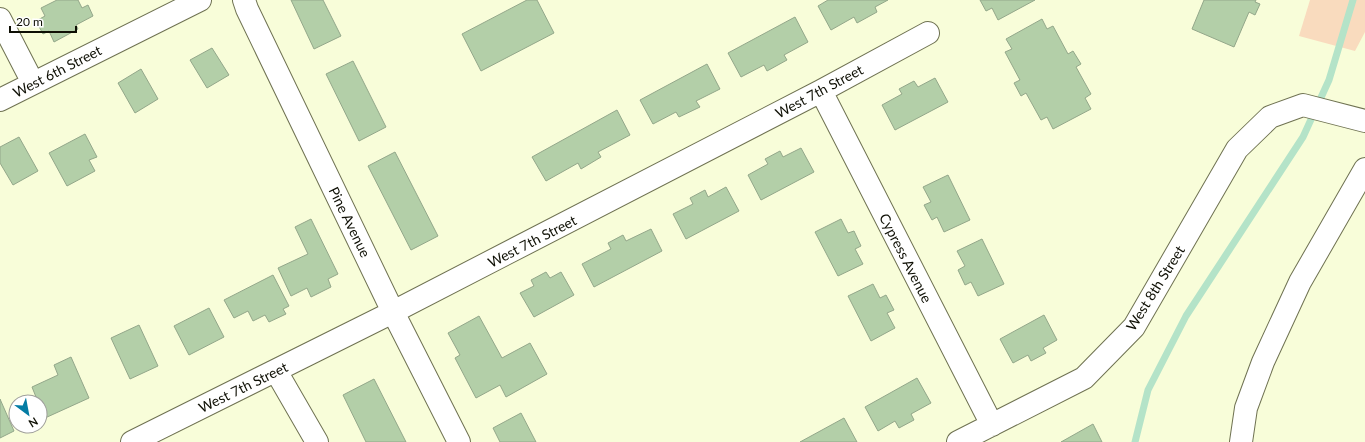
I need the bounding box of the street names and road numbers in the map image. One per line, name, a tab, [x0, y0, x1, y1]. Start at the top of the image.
street label: West 6th Street	[10, 41, 104, 101]
street label: West 7th Street	[772, 61, 866, 121]
street label: Pine Avenue	[326, 184, 374, 260]
street label: Cypress Avenue	[876, 210, 936, 306]
street label: West 7th Street	[485, 211, 579, 271]
street label: West 8th Street	[1122, 242, 1188, 334]
street label: West 7th Street	[196, 358, 290, 416]

